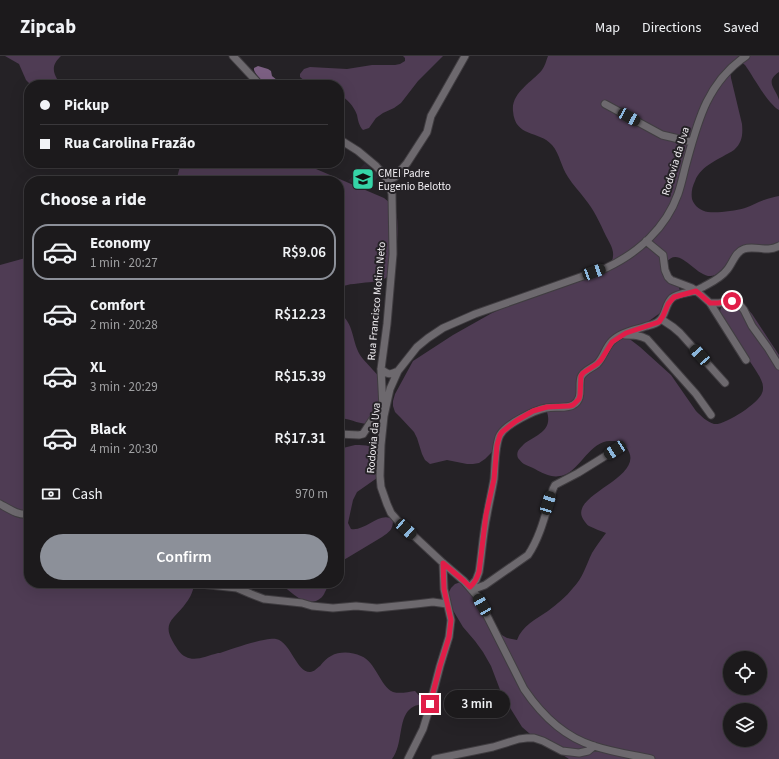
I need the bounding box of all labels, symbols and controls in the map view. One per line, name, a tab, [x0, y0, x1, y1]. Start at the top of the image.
text: Zipcab	[20, 14, 76, 41]
text: Map	[595, 18, 620, 38]
text: Directions	[642, 18, 701, 38]
text: Saved	[723, 18, 759, 38]
text: Pickup	[64, 95, 109, 116]
car	[616, 106, 642, 128]
street label: Rodovia da Uva	[658, 125, 693, 197]
text: Rua Carolina Frazão	[64, 133, 195, 154]
school or university icon: CMEI Padre Eugenio Belotto	[350, 166, 376, 192]
place label: CMEI Padre Eugenio Belotto	[378, 166, 451, 194]
text: Choose a ride	[40, 187, 146, 212]
text: Economy	[90, 233, 151, 254]
icon: car	[42, 234, 78, 270]
street label: Rua Francisco Motim Neto	[364, 241, 389, 361]
text: R$9.06	[282, 242, 326, 263]
text: 1 min · 20:27	[90, 254, 158, 272]
car	[581, 262, 607, 282]
route start	[723, 292, 741, 310]
text: Comfort	[90, 295, 145, 316]
icon: car	[42, 296, 78, 332]
text: R$12.23	[275, 304, 326, 325]
text: 2 min · 20:28	[90, 316, 158, 334]
car	[688, 342, 712, 368]
text: XL	[90, 357, 106, 378]
icon: car	[42, 358, 78, 394]
text: R$15.39	[275, 366, 326, 387]
text: 3 min · 20:29	[90, 378, 158, 396]
street label: Rodovia da Uva	[363, 402, 384, 474]
text: Black	[90, 419, 127, 440]
icon: car	[42, 420, 78, 456]
text: R$17.31	[275, 428, 326, 449]
car	[602, 438, 628, 462]
text: 4 min · 20:30	[90, 440, 158, 458]
icon: cash	[40, 483, 62, 505]
text: Cash	[72, 484, 103, 505]
text: 970 m	[295, 485, 328, 503]
car	[539, 490, 557, 516]
car	[393, 517, 419, 541]
button: Confirm	[40, 534, 328, 580]
car	[471, 592, 493, 618]
map controls	[723, 651, 767, 747]
button: locate	[723, 651, 767, 695]
callout: 3 min	[444, 690, 510, 718]
route end	[421, 695, 439, 713]
text: 3 min	[462, 695, 492, 713]
button: layers	[723, 703, 767, 747]

